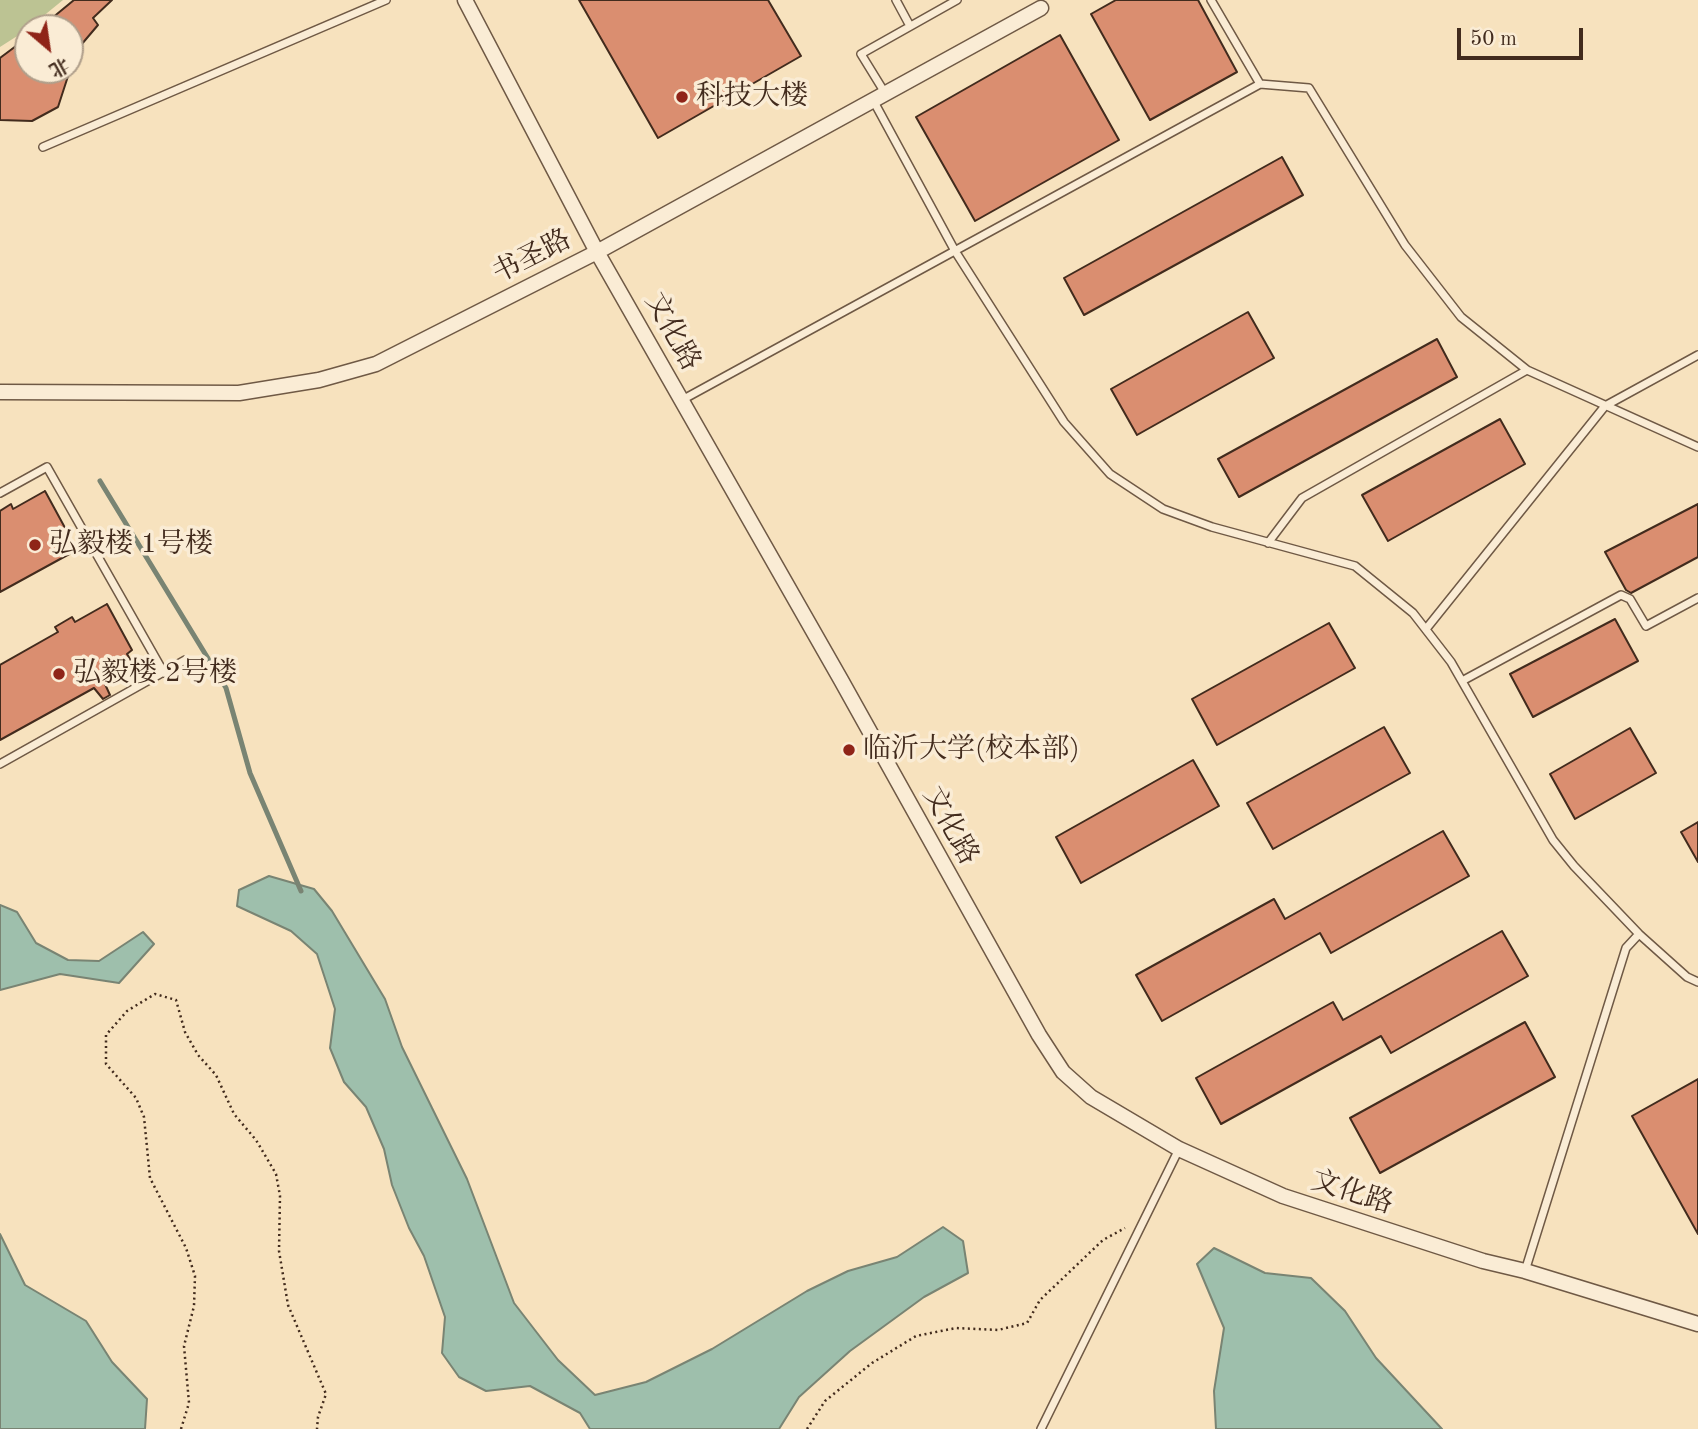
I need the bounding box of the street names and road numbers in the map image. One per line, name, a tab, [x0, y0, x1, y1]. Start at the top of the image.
street label: 书圣路	[487, 223, 577, 291]
street label: 文化路	[637, 287, 707, 377]
street label: 文化路	[915, 781, 985, 871]
street label: 文化路	[1307, 1164, 1397, 1222]

